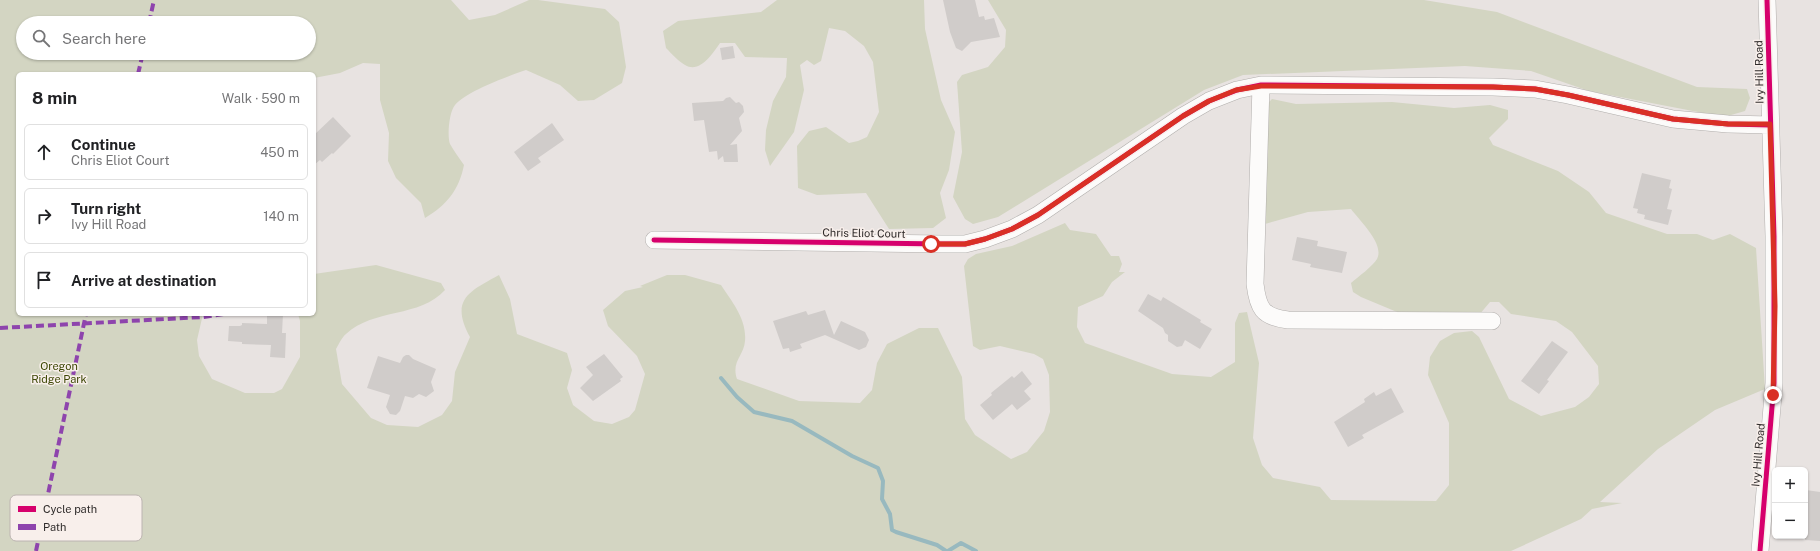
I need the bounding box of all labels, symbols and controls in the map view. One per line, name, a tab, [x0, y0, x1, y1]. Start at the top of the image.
search box	[16, 16, 316, 60]
icon: search	[30, 27, 52, 49]
text: Search here	[62, 30, 146, 47]
street label: Ivy Hill Road	[1752, 40, 1766, 104]
text: 8 min	[32, 88, 77, 108]
text: Walk · 590 m	[222, 91, 300, 106]
text: Continue	[71, 136, 136, 153]
icon: ahead	[33, 141, 55, 163]
text: 450 m	[260, 145, 299, 160]
text: Chris Eliot Court	[71, 153, 170, 168]
text: Turn right	[71, 200, 141, 217]
icon: right	[33, 205, 55, 227]
text: 140 m	[263, 209, 299, 224]
text: Ivy Hill Road	[71, 217, 146, 232]
street label: Chris Eliot Court	[822, 226, 906, 240]
route start	[922, 235, 940, 253]
icon: arrive	[33, 269, 55, 291]
text: Arrive at destination	[71, 272, 216, 289]
park label: Oregon Ridge Park	[31, 360, 87, 385]
route end	[1764, 386, 1782, 404]
street label: Ivy Hill Road	[1749, 423, 1767, 487]
map controls	[1772, 467, 1808, 539]
button: +	[1772, 467, 1808, 503]
legend	[10, 495, 142, 541]
text: Cycle path	[43, 503, 97, 515]
button: −	[1772, 503, 1808, 539]
text: Path	[43, 521, 66, 533]

